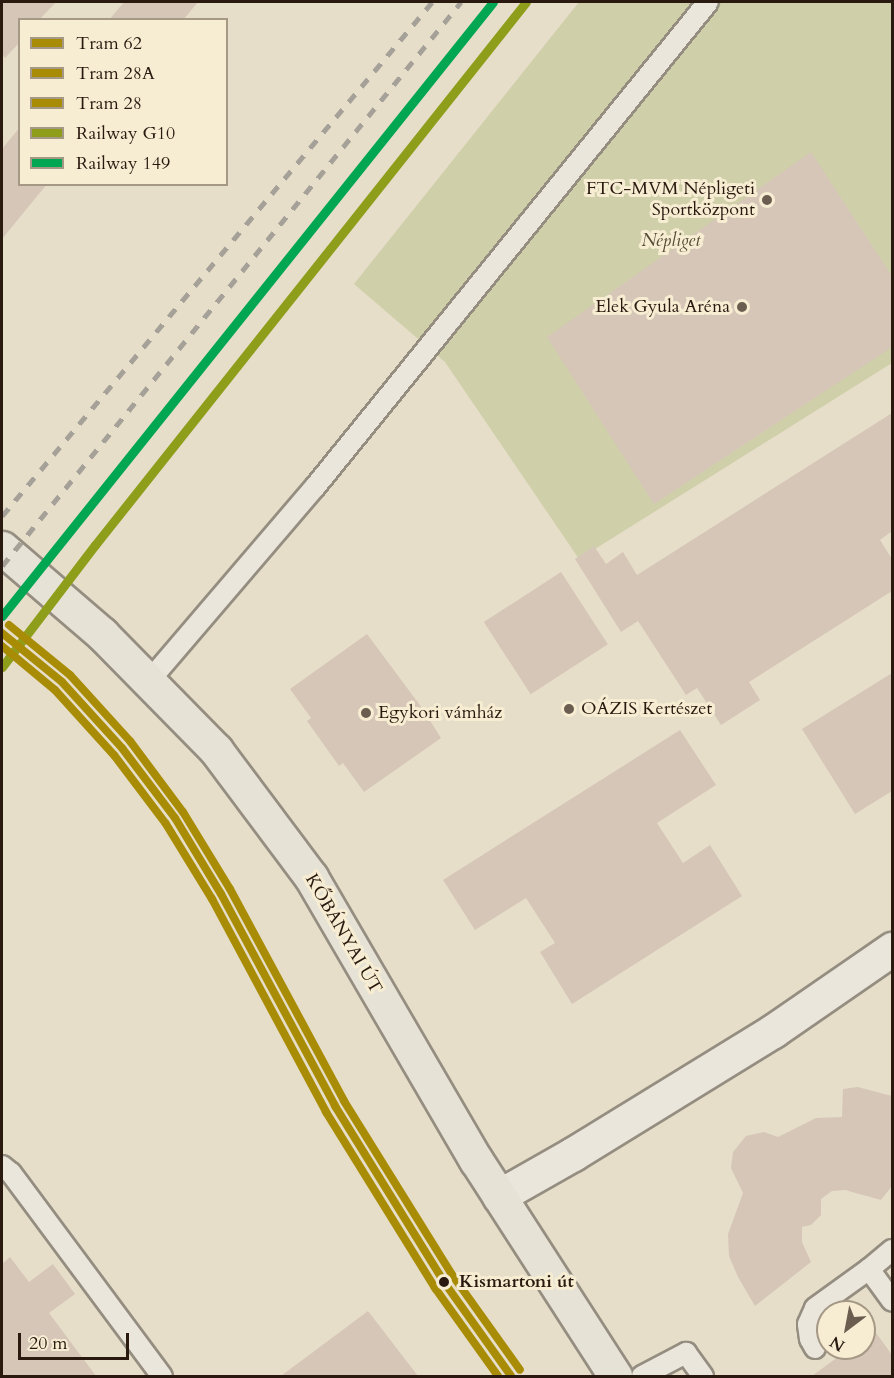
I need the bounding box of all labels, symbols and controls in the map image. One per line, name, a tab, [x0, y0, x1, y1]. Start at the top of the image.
legend	[18, 18, 228, 186]
text: Tram 62	[76, 31, 142, 56]
text: Tram 28A	[76, 61, 155, 86]
text: Tram 28	[76, 91, 142, 116]
text: Railway G10	[76, 121, 175, 146]
text: Railway 149	[76, 151, 170, 176]
place label: FTC-MVM Népligeti Sportközpont	[586, 179, 755, 222]
marker: FTC-MVM Népligeti Sportközpont	[760, 193, 774, 207]
park label: Népliget	[642, 230, 700, 252]
place label: Elek Gyula Aréna	[595, 296, 730, 318]
marker: Elek Gyula Aréna	[735, 300, 749, 314]
place label: OÁZIS Kertészet	[581, 698, 712, 720]
place label: Egykori vámház	[378, 702, 502, 724]
marker: OÁZIS Kertészet	[562, 702, 576, 716]
marker: Egykori vámház	[359, 706, 373, 720]
street label: KŐBÁNYAI ÚT	[300, 870, 386, 998]
place label: Kismartoni út	[459, 1271, 574, 1293]
marker: Kismartoni út	[434, 1272, 454, 1292]
north arrow	[816, 1300, 876, 1360]
scale bar	[21, 1321, 132, 1359]
text: 20 m	[29, 1331, 68, 1356]
text: N	[826, 1331, 849, 1357]

